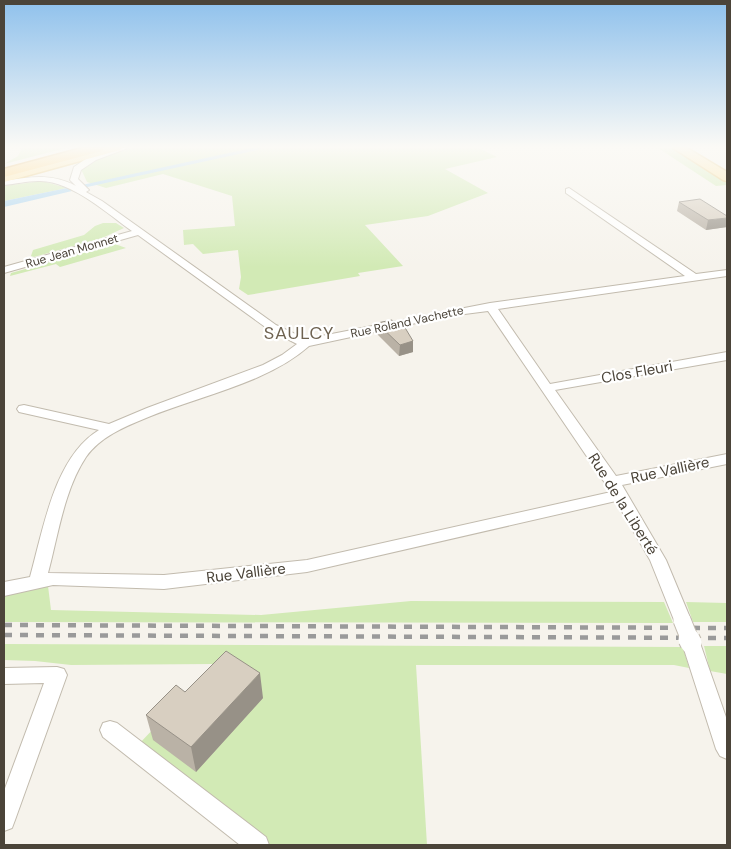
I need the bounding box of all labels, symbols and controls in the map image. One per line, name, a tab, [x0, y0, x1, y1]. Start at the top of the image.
street label: Rue Jean Monnet	[24, 230, 121, 272]
street label: Rue Roland Vachette	[349, 302, 465, 342]
district label: SAULCY	[264, 321, 334, 345]
street label: Clos Fleuri	[600, 356, 674, 388]
street label: Rue de la Liberté	[584, 449, 662, 559]
street label: Rue Vallière	[629, 452, 711, 488]
street label: Rue Vallière	[205, 558, 287, 588]

